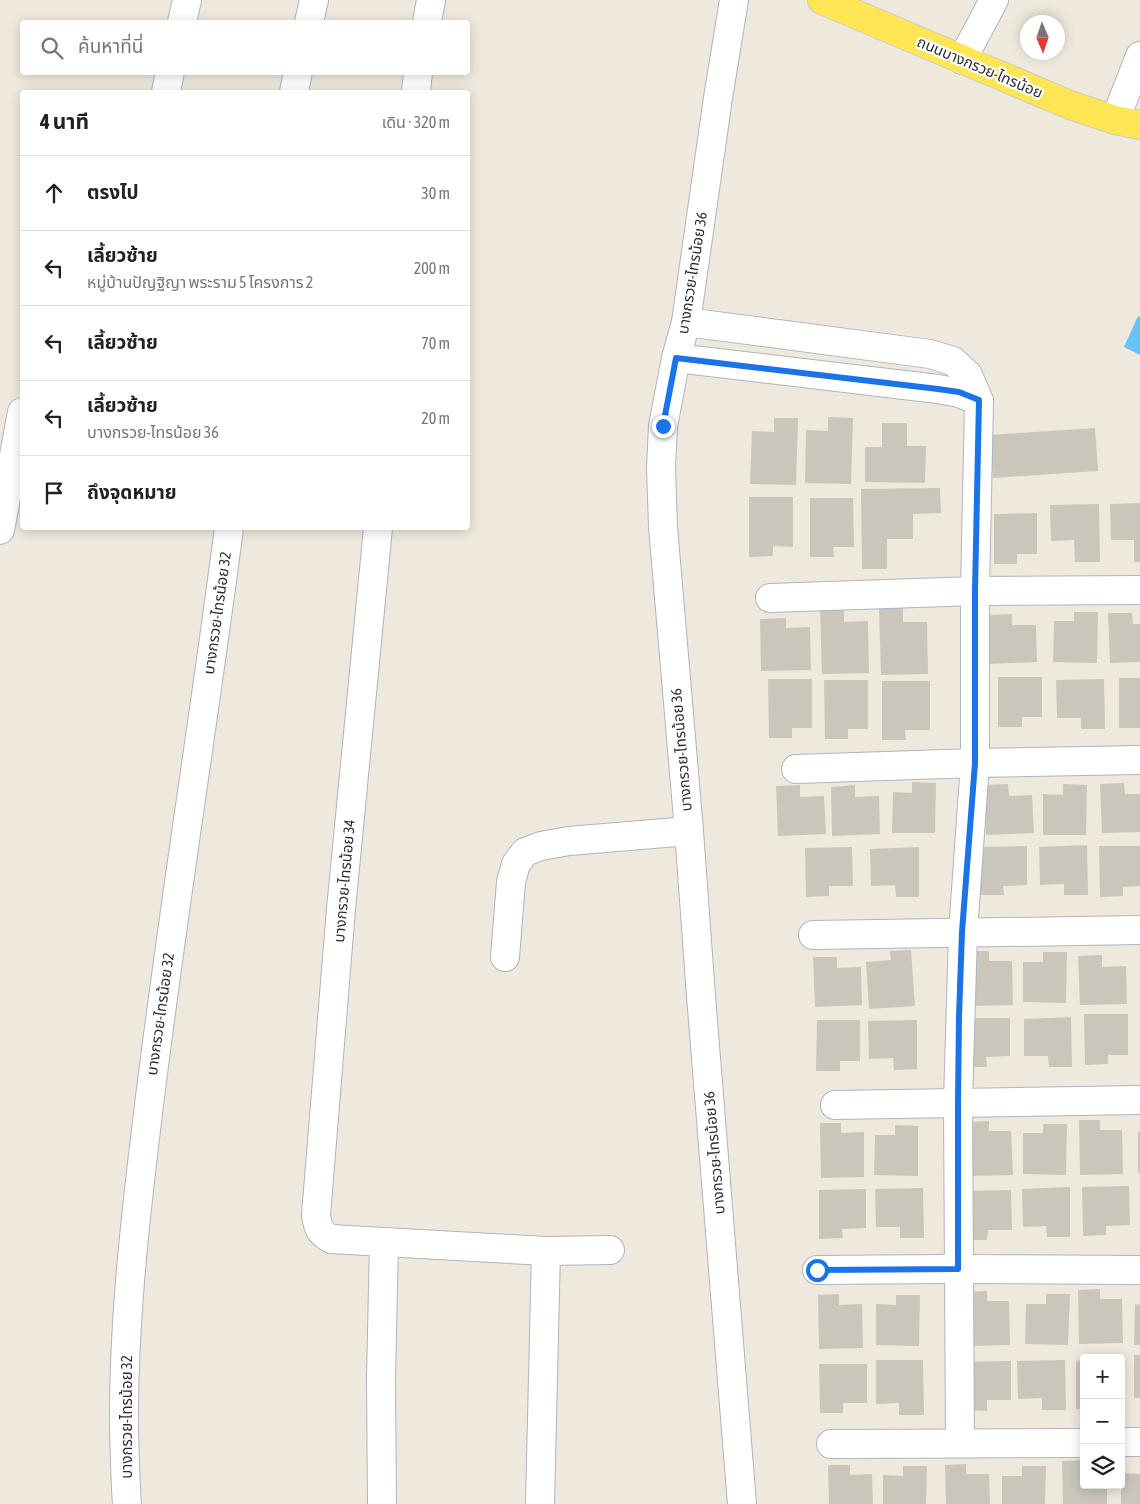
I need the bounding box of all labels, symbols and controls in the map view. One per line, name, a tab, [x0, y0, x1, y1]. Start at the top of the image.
north arrow	[1020, 15, 1065, 60]
search box	[20, 20, 470, 75]
street label: ถนนบางกรวย-ไทรน้อย	[915, 33, 1045, 101]
icon: search	[38, 34, 66, 62]
text: ค้นหาที่นี่	[78, 35, 143, 57]
text: 4 นาที	[40, 109, 89, 133]
text: เดิน · 320 m	[382, 113, 450, 131]
icon: ahead	[40, 179, 68, 207]
text: ตรงไป	[87, 181, 139, 203]
text: 30 m	[421, 184, 450, 202]
street label: บางกรวย-ไทรน้อย 36	[674, 211, 710, 335]
text: เลี้ยวซ้าย	[87, 244, 158, 266]
icon: left	[40, 254, 68, 282]
text: 200 m	[414, 259, 450, 277]
text: หมู่บ้านปัญฐิญา พระราม 5 โครงการ 2	[87, 273, 313, 291]
icon: left	[40, 329, 68, 357]
text: เลี้ยวซ้าย	[87, 331, 158, 353]
text: 70 m	[421, 334, 450, 352]
text: เลี้ยวซ้าย	[87, 394, 158, 416]
icon: left	[40, 404, 68, 432]
text: 20 m	[421, 409, 450, 427]
route end	[652, 415, 675, 438]
text: บางกรวย-ไทรน้อย 36	[87, 423, 219, 441]
icon: arrive	[40, 479, 68, 507]
text: ถึงจุดหมาย	[87, 481, 177, 503]
street label: บางกรวย-ไทรน้อย 32	[200, 551, 234, 675]
street label: บางกรวย-ไทรน้อย 36	[667, 688, 695, 812]
street label: บางกรวย-ไทรน้อย 34	[330, 819, 358, 943]
street label: บางกรวย-ไทรน้อย 32	[143, 952, 177, 1076]
street label: บางกรวย-ไทรน้อย 36	[700, 1091, 728, 1215]
route start	[806, 1259, 829, 1282]
map controls	[1080, 1354, 1125, 1489]
button: +	[1080, 1354, 1125, 1399]
street label: บางกรวย-ไทรน้อย 32	[118, 1355, 135, 1479]
button: −	[1080, 1399, 1125, 1444]
button: layers	[1080, 1444, 1125, 1489]

